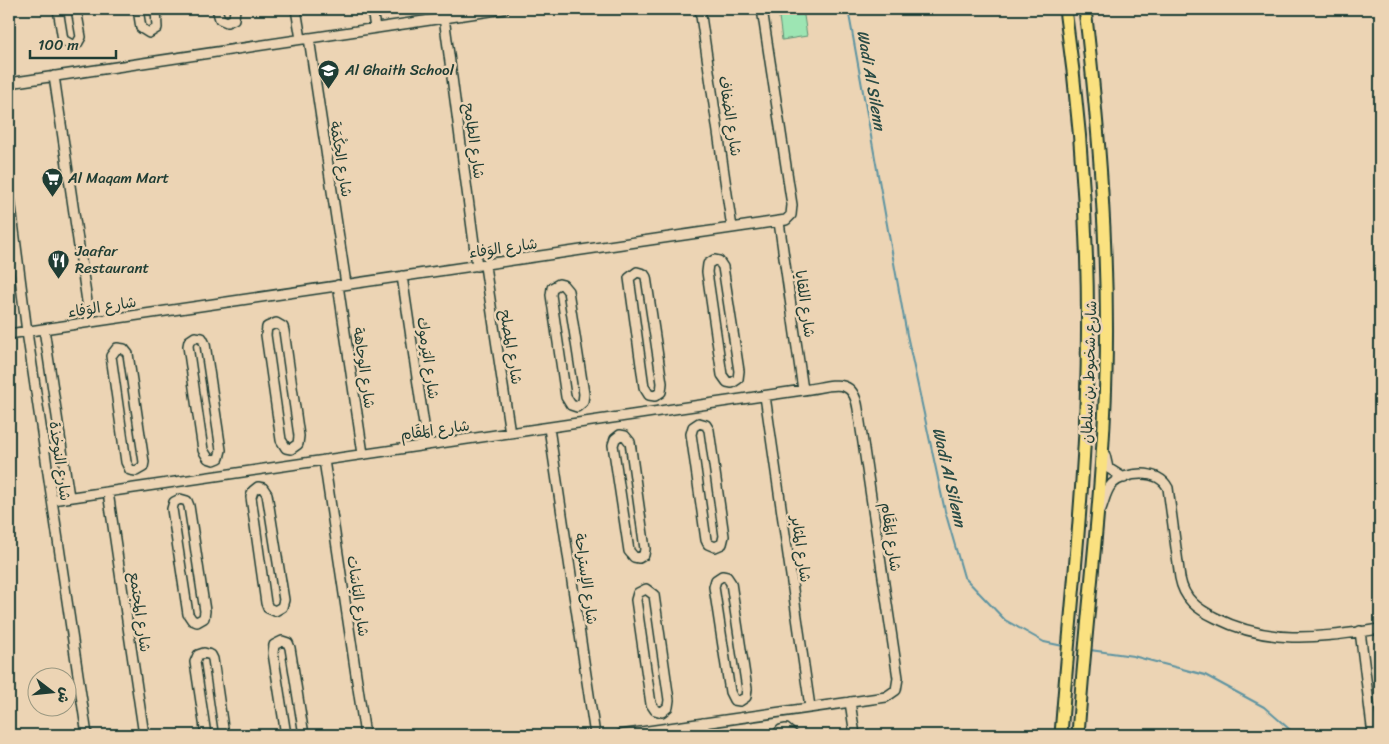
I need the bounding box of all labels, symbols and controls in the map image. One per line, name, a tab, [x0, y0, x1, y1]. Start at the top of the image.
scale bar	[30, 28, 116, 60]
water label: Wadi Al Silenn	[848, 28, 895, 135]
text: 100 m	[38, 32, 79, 58]
place label: Al Ghaith School	[344, 57, 455, 83]
school or university icon: Al Ghaith School	[317, 58, 341, 89]
street label: شارع الضفاف	[711, 74, 749, 158]
street label: شارع الطامح	[456, 101, 492, 181]
street label: شارع الحِكْمَة	[322, 119, 360, 199]
place label: Al Maqam Mart	[67, 165, 170, 191]
supermarket icon: Al Maqam Mart	[40, 166, 64, 197]
street label: شارع الوَفاء	[467, 230, 539, 266]
place label: Jaafar Restaurant	[74, 238, 150, 281]
restaurant icon: Jaafar Restaurant	[47, 248, 71, 279]
street label: شارع اللقايا	[787, 269, 823, 339]
street label: شارع الوَفاء	[66, 289, 138, 325]
street label: شارع شخبوط بن سلطان	[1074, 300, 1104, 444]
street label: شارع المصلح	[492, 308, 530, 386]
street label: شارع اليَرموك	[409, 315, 447, 401]
street label: شارع الوجاهة	[345, 326, 383, 410]
street label: شارع المَقَام	[399, 412, 471, 448]
street label: شارع النوخذة	[42, 419, 78, 503]
water label: Wadi Al Silenn	[924, 425, 976, 532]
street label: شارع المَقَام	[873, 501, 909, 573]
street label: شارع المثابر	[783, 512, 819, 584]
street label: شارع الإستراحة	[567, 532, 605, 626]
street label: شارع اليَاسَات	[339, 554, 377, 638]
street label: شارع المجتمع	[121, 570, 159, 654]
north arrow	[28, 666, 78, 716]
text: ش	[50, 685, 78, 706]

